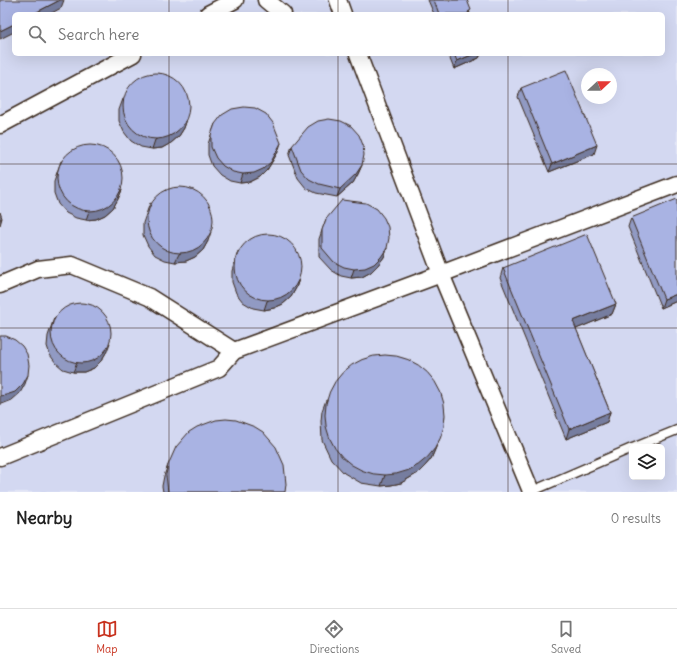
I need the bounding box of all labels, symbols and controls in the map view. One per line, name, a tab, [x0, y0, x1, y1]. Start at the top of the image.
search box	[12, 12, 665, 56]
icon: search	[26, 23, 48, 45]
text: Search here	[58, 25, 139, 44]
north arrow	[581, 68, 617, 104]
map controls	[629, 444, 665, 480]
button: layers	[629, 444, 665, 480]
text: Nearby	[16, 507, 72, 529]
text: 0 results	[611, 510, 661, 527]
tab: Map	[96, 618, 118, 656]
tab: Directions	[310, 618, 359, 656]
tab: Saved	[551, 618, 581, 656]

